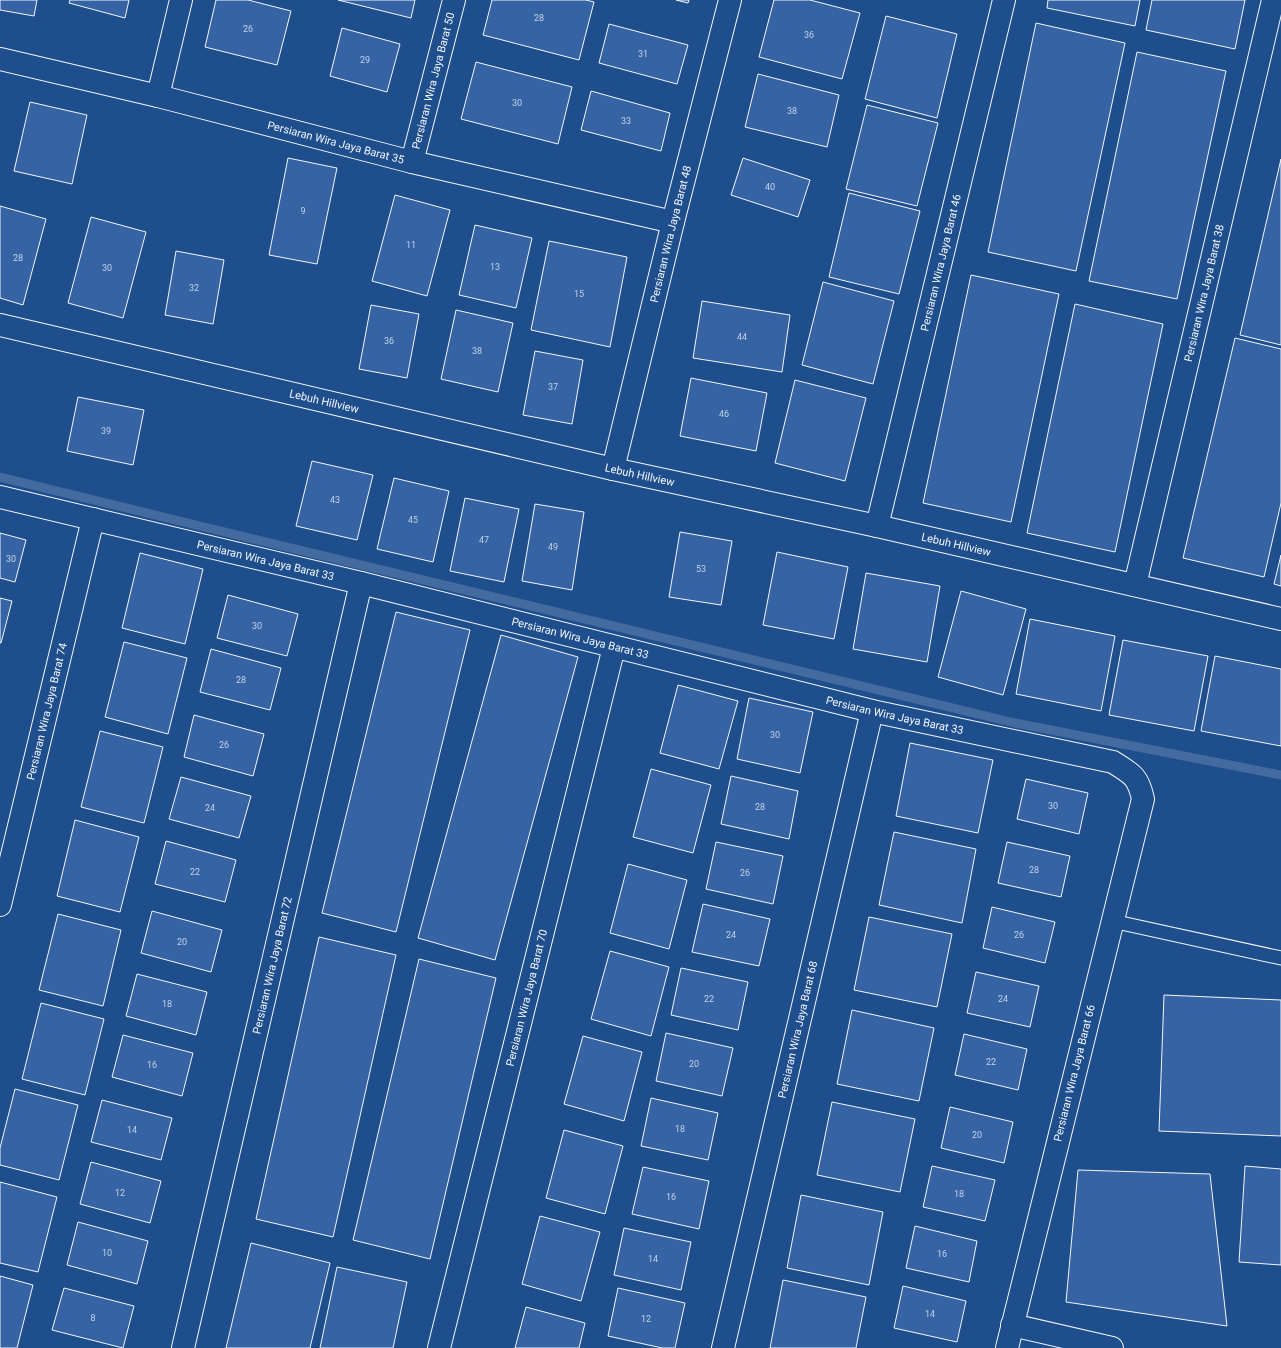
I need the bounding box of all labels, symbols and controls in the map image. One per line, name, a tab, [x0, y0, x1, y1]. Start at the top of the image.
street label: Persiaran Wira Jaya Barat 50	[410, 11, 458, 151]
house number: 28	[534, 13, 544, 23]
house number: 26	[243, 24, 253, 34]
house number: 36	[804, 30, 814, 40]
house number: 31	[638, 49, 648, 59]
house number: 29	[360, 55, 370, 65]
house number: 30	[512, 98, 522, 108]
house number: 38	[787, 106, 797, 116]
house number: 33	[621, 116, 631, 126]
street label: Persiaran Wira Jaya Barat 35	[266, 119, 405, 167]
street label: Persiaran Wira Jaya Barat 48	[648, 164, 694, 304]
house number: 40	[765, 182, 775, 192]
street label: Persiaran Wira Jaya Barat 46	[918, 193, 964, 333]
house number: 9	[300, 206, 306, 216]
street label: Persiaran Wira Jaya Barat 38	[1182, 223, 1227, 363]
house number: 11	[406, 240, 416, 250]
house number: 28	[13, 253, 23, 263]
house number: 13	[490, 262, 500, 272]
house number: 30	[102, 263, 112, 273]
house number: 32	[189, 283, 199, 293]
house number: 15	[574, 289, 584, 299]
house number: 44	[737, 332, 747, 342]
house number: 36	[384, 336, 394, 346]
house number: 38	[472, 346, 482, 356]
house number: 37	[548, 382, 558, 392]
street label: Lebuh Hillview	[288, 387, 361, 416]
house number: 46	[719, 409, 729, 419]
house number: 39	[101, 426, 111, 436]
street label: Lebuh Hillview	[603, 461, 676, 489]
house number: 43	[330, 495, 340, 505]
house number: 45	[408, 515, 418, 525]
street label: Lebuh Hillview	[920, 530, 993, 559]
house number: 47	[479, 535, 489, 545]
street label: Persiaran Wira Jaya Barat 33	[196, 538, 335, 583]
house number: 49	[548, 542, 558, 552]
house number: 30	[6, 554, 16, 564]
house number: 53	[696, 564, 706, 574]
street label: Persiaran Wira Jaya Barat 33	[510, 615, 650, 662]
house number: 30	[252, 621, 262, 631]
street label: Persiaran Wira Jaya Barat 74	[24, 642, 70, 782]
house number: 28	[236, 675, 246, 685]
street label: Persiaran Wira Jaya Barat 33	[824, 694, 965, 737]
house number: 30	[770, 730, 780, 740]
house number: 26	[219, 740, 229, 750]
house number: 30	[1048, 801, 1058, 811]
house number: 28	[755, 802, 765, 812]
house number: 24	[205, 803, 215, 813]
house number: 28	[1029, 865, 1039, 875]
house number: 22	[190, 867, 200, 877]
house number: 26	[740, 868, 750, 878]
street label: Persiaran Wira Jaya Barat 72	[250, 895, 295, 1035]
street label: Persiaran Wira Jaya Barat 70	[504, 928, 550, 1068]
house number: 24	[726, 930, 736, 940]
house number: 26	[1014, 930, 1024, 940]
house number: 20	[177, 937, 187, 947]
street label: Persiaran Wira Jaya Barat 68	[776, 960, 820, 1100]
house number: 22	[704, 994, 714, 1004]
house number: 24	[998, 994, 1008, 1004]
house number: 18	[162, 999, 172, 1009]
street label: Persiaran Wira Jaya Barat 66	[1051, 1003, 1098, 1143]
house number: 22	[986, 1057, 996, 1067]
house number: 20	[689, 1059, 699, 1069]
house number: 16	[147, 1060, 157, 1070]
house number: 18	[675, 1124, 685, 1134]
house number: 14	[127, 1125, 137, 1135]
house number: 20	[972, 1130, 982, 1140]
house number: 12	[115, 1188, 125, 1198]
house number: 18	[954, 1189, 964, 1199]
house number: 16	[666, 1192, 676, 1202]
house number: 10	[102, 1248, 112, 1258]
house number: 16	[937, 1249, 947, 1259]
house number: 14	[648, 1254, 658, 1264]
house number: 14	[925, 1309, 935, 1319]
house number: 8	[90, 1313, 96, 1323]
house number: 12	[641, 1314, 651, 1324]

